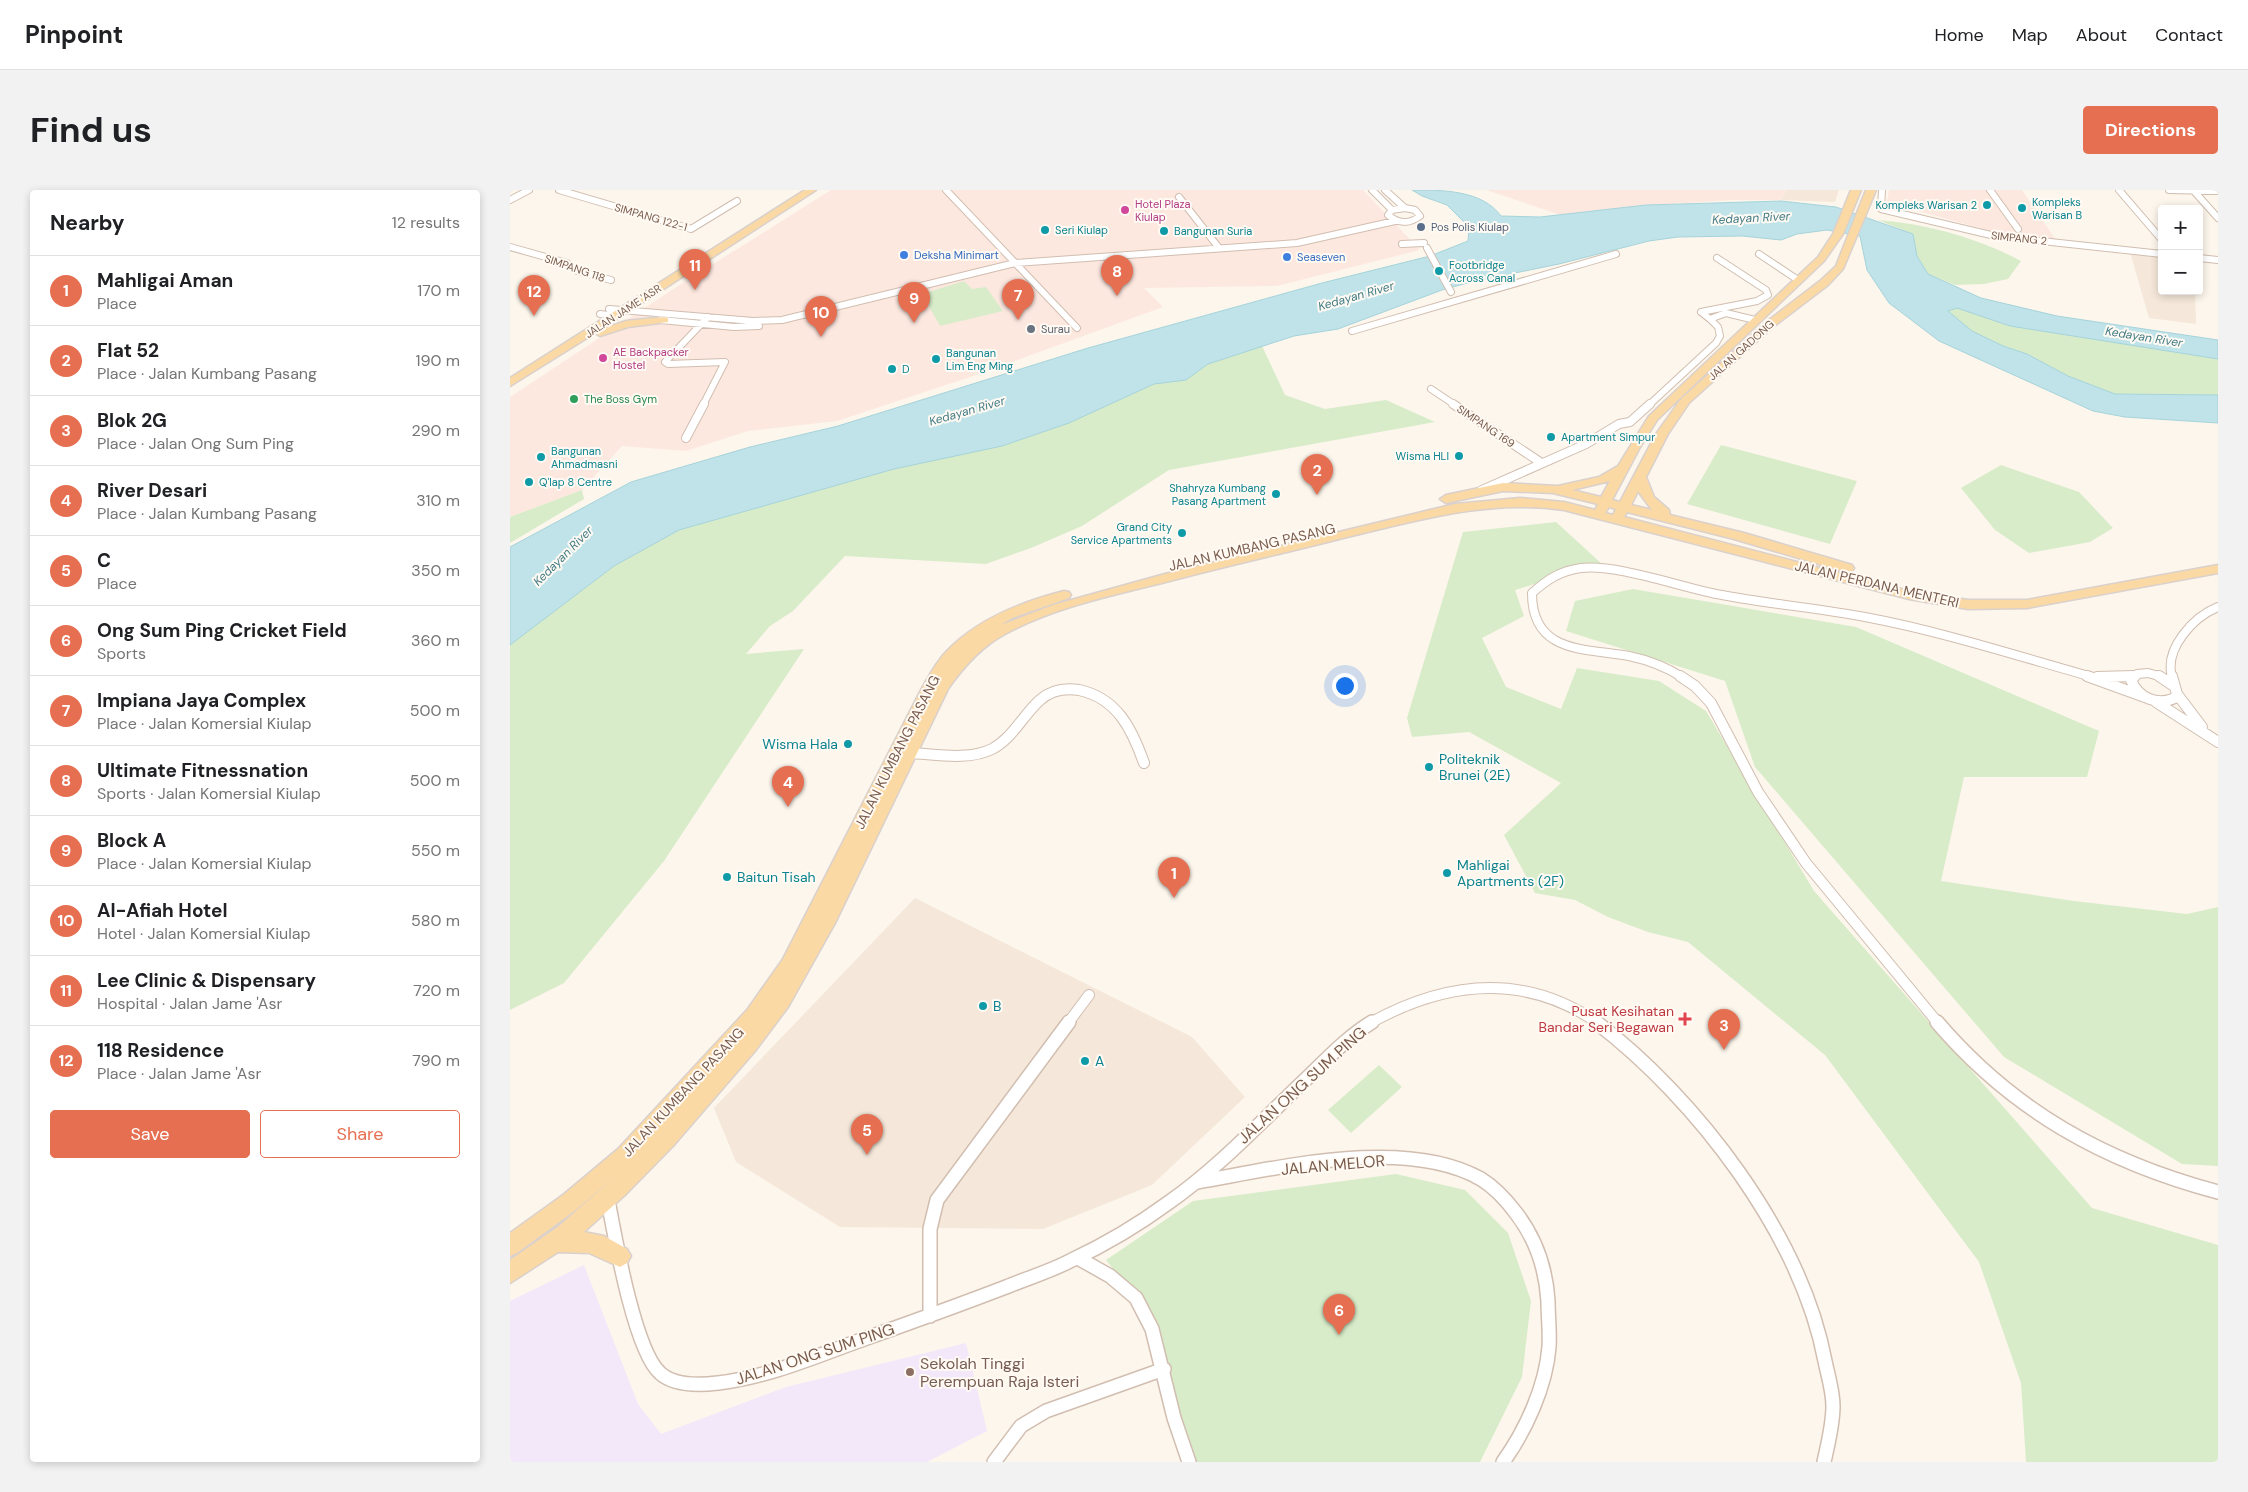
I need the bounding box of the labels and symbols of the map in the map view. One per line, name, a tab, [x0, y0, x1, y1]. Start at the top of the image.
place label: Kompleks Warisan B	[2032, 195, 2083, 222]
place label: Hotel Plaza Kiulap	[1135, 197, 1190, 224]
place label: Kompleks Warisan 2	[1875, 198, 1977, 212]
marker: Kompleks Warisan 2	[1981, 199, 1993, 211]
street label: SIMPANG 122-1	[613, 200, 689, 234]
marker: Kompleks Warisan B	[2016, 202, 2028, 214]
marker: Hotel Plaza Kiulap	[1119, 204, 1131, 216]
water label: Kedayan River	[1712, 208, 1791, 228]
place label: Pos Polis Kiulap	[1431, 220, 1509, 234]
marker: Pos Polis Kiulap	[1415, 221, 1427, 233]
place label: Seri Kiulap	[1055, 223, 1108, 237]
marker: Seri Kiulap	[1039, 224, 1051, 236]
place label: Bangunan Suria	[1174, 224, 1252, 238]
marker: Bangunan Suria	[1158, 225, 1170, 237]
street label: SIMPANG 2	[1990, 228, 2048, 248]
place label: Deksha Minimart	[914, 248, 999, 262]
pin: 11	[679, 249, 711, 290]
marker: Deksha Minimart	[898, 249, 910, 261]
place label: Seaseven	[1297, 250, 1345, 264]
street label: SIMPANG 118	[543, 251, 607, 285]
marker: Seaseven	[1281, 251, 1293, 263]
pin: 8	[1101, 255, 1133, 296]
place label: Footbridge Across Canal	[1449, 258, 1515, 285]
marker: Footbridge Across Canal	[1433, 265, 1445, 277]
pin: 12	[518, 275, 550, 316]
water label: Kedayan River	[1316, 277, 1396, 314]
pin: 7	[1002, 279, 1034, 320]
street label: JALAN JAME 'ASR	[582, 281, 664, 341]
pin: 9	[898, 282, 930, 323]
pin: 10	[805, 296, 837, 337]
street label: JALAN GADONG	[1705, 317, 1777, 383]
place label: Surau	[1041, 322, 1070, 336]
marker: Surau	[1025, 323, 1037, 335]
water label: Kedayan River	[2104, 323, 2184, 351]
place label: AE Backpacker Hostel	[613, 345, 689, 372]
place label: Bangunan Lim Eng Ming	[946, 346, 1013, 373]
marker: AE Backpacker Hostel	[597, 352, 609, 364]
marker: Bangunan Lim Eng Ming	[930, 353, 942, 365]
place label: D	[902, 362, 910, 376]
marker: D	[886, 363, 898, 375]
place label: The Boss Gym	[584, 392, 657, 406]
water label: Kedayan River	[927, 392, 1007, 429]
marker: The Boss Gym	[568, 393, 580, 405]
street label: SIMPANG 169	[1454, 402, 1518, 451]
place label: Apartment Simpur	[1561, 430, 1655, 444]
marker: Apartment Simpur	[1545, 431, 1557, 443]
place label: Bangunan Ahmadmasni	[551, 444, 618, 471]
place label: Wisma HLI	[1396, 449, 1449, 463]
marker: Wisma HLI	[1453, 450, 1465, 462]
marker: Bangunan Ahmadmasni	[535, 451, 547, 463]
pin: 2	[1301, 454, 1333, 495]
place label: Q'lap 8 Centre	[539, 475, 612, 489]
marker: Q'lap 8 Centre	[523, 476, 535, 488]
place label: Shahryza Kumbang Pasang Apartment	[1169, 481, 1266, 508]
marker: Shahryza Kumbang Pasang Apartment	[1270, 488, 1282, 500]
street label: JALAN KUMBANG PASANG	[1167, 519, 1337, 575]
place label: Grand City Service Apartments	[1071, 520, 1172, 547]
water label: Kedayan River	[530, 522, 597, 589]
marker: Grand City Service Apartments	[1176, 527, 1188, 539]
street label: JALAN PERDANA MENTERI	[1793, 556, 1961, 612]
street label: JALAN KUMBANG PASANG	[850, 672, 944, 832]
your location	[1332, 673, 1358, 699]
place label: Wisma Hala	[762, 735, 838, 753]
marker: Wisma Hala	[842, 738, 854, 750]
place label: Politeknik Brunei (2E)	[1439, 750, 1510, 784]
marker: Politeknik Brunei (2E)	[1423, 761, 1435, 773]
pin: 4	[772, 766, 804, 807]
place label: Mahligai Apartments (2F)	[1457, 856, 1564, 890]
pin: 1	[1158, 857, 1190, 898]
marker: Mahligai Apartments (2F)	[1441, 867, 1453, 879]
place label: Baitun Tisah	[737, 868, 816, 886]
marker: Baitun Tisah	[721, 871, 733, 883]
place label: B	[993, 997, 1001, 1015]
marker: B	[977, 1000, 989, 1012]
place label: Pusat Kesihatan Bandar Seri Begawan	[1539, 1002, 1674, 1036]
pin: 3	[1708, 1009, 1740, 1050]
marker: Pusat Kesihatan Bandar Seri Begawan	[1678, 1012, 1692, 1026]
street label: JALAN ONG SUM PING	[1233, 1022, 1371, 1148]
street label: JALAN KUMBANG PASANG	[618, 1023, 748, 1161]
place label: A	[1095, 1052, 1104, 1070]
marker: A	[1079, 1055, 1091, 1067]
pin: 5	[851, 1114, 883, 1155]
street label: JALAN MELOR	[1280, 1150, 1386, 1180]
pin: 6	[1323, 1294, 1355, 1335]
street label: JALAN ONG SUM PING	[733, 1318, 897, 1390]
place label: Sekolah Tinggi Perempuan Raja Isteri	[920, 1353, 1079, 1392]
marker: Sekolah Tinggi Perempuan Raja Isteri	[904, 1366, 916, 1378]

